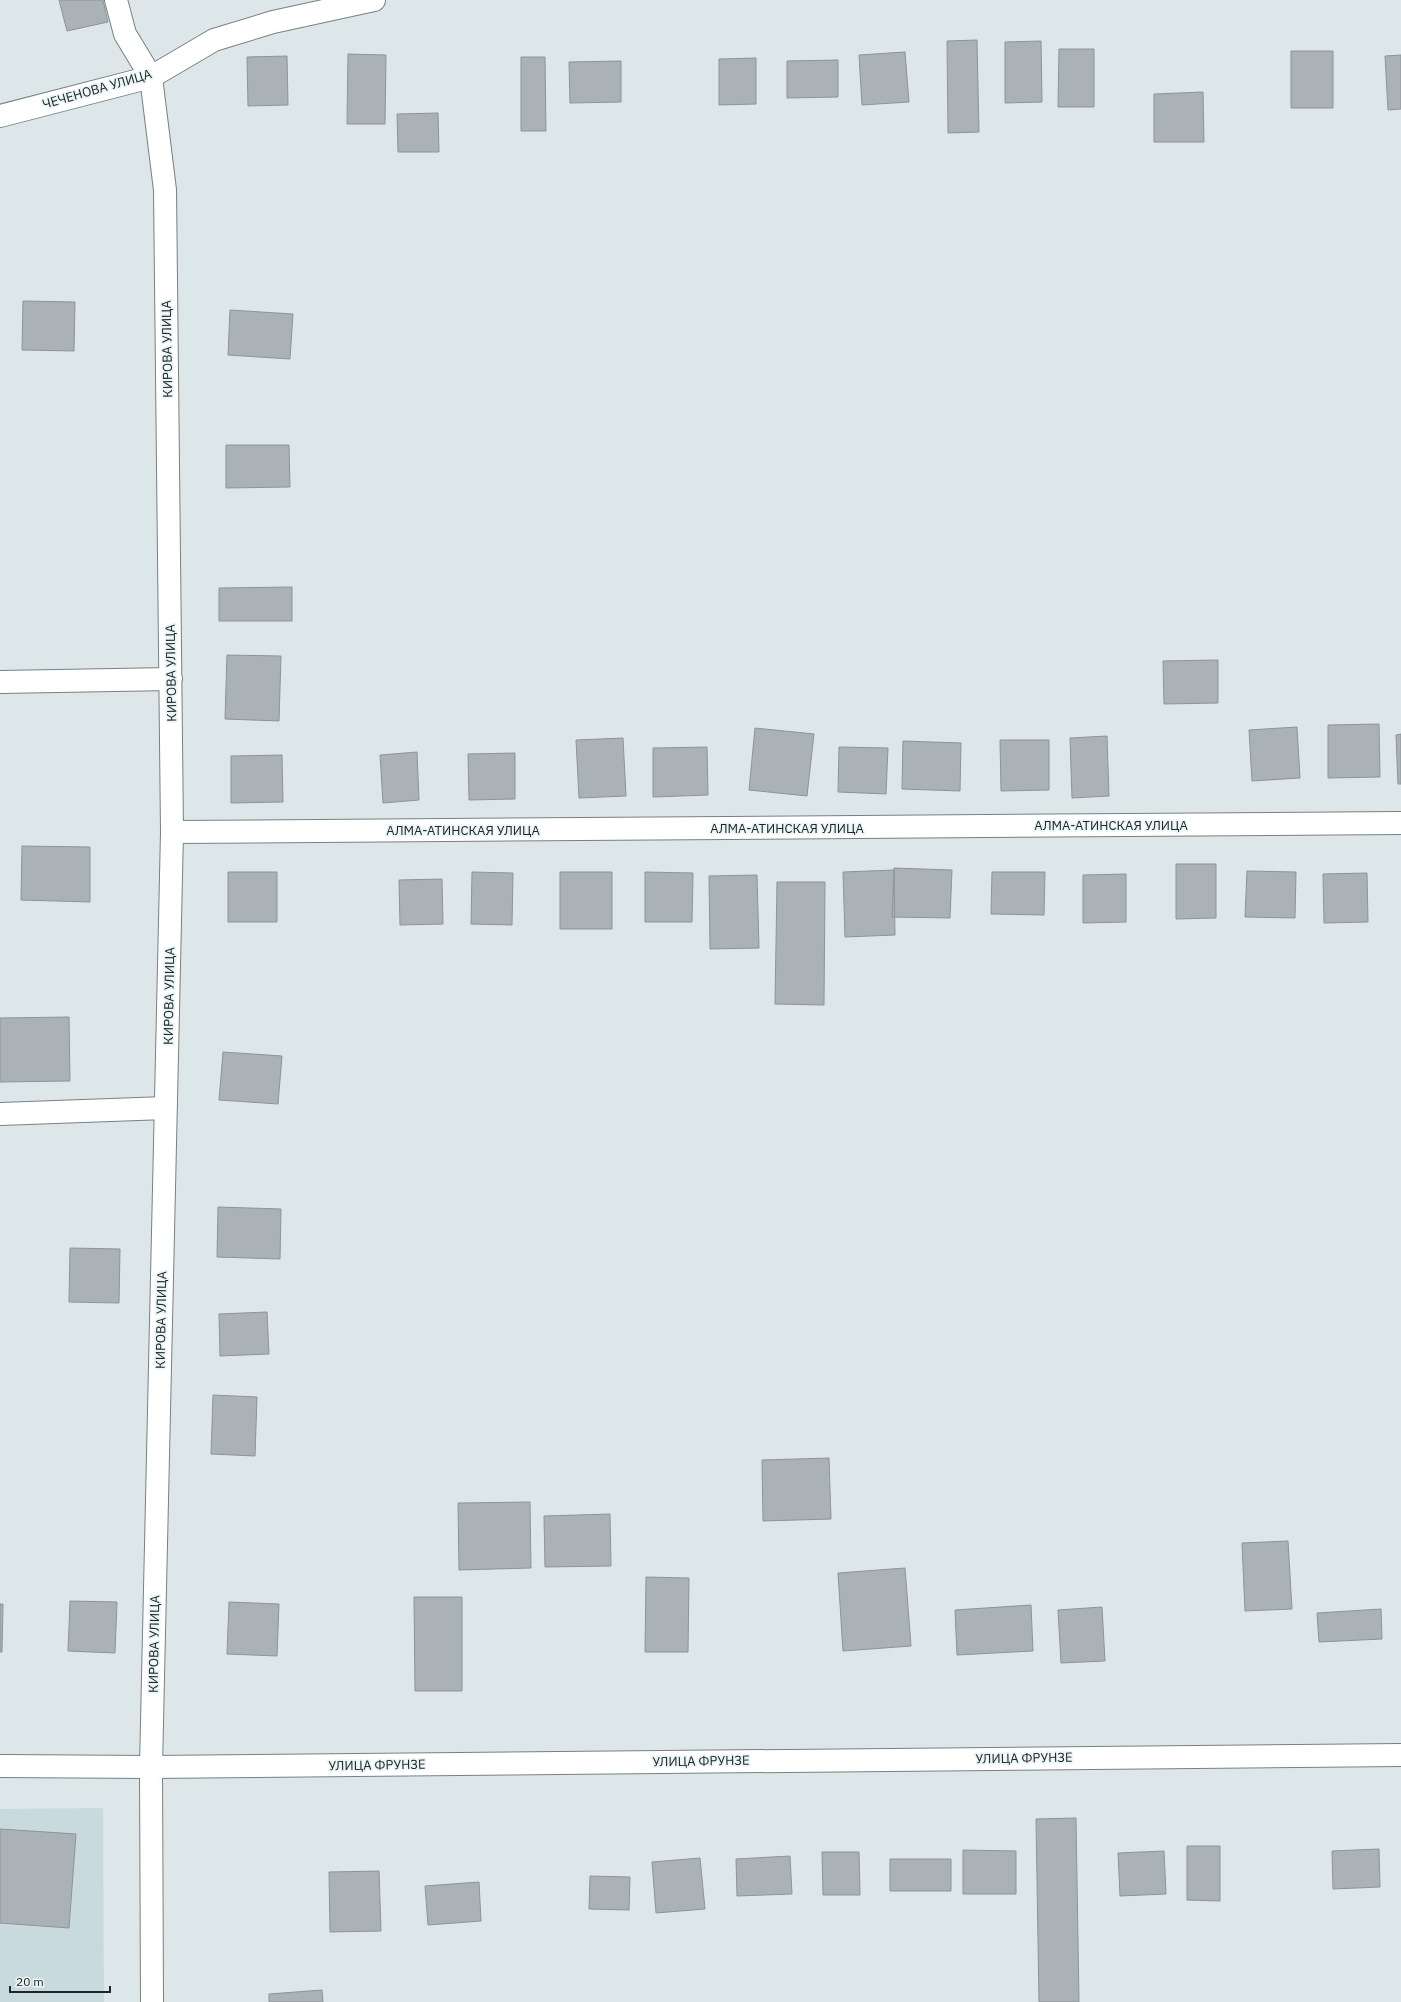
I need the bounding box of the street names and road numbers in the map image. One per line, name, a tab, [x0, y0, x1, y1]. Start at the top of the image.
street label: ЧЕЧЕНОВА УЛИЦА	[40, 65, 154, 113]
street label: КИРОВА УЛИЦА	[158, 299, 176, 398]
street label: КИРОВА УЛИЦА	[162, 623, 180, 722]
street label: АЛМА-АТИНСКАЯ УЛИЦА	[1034, 817, 1188, 834]
street label: АЛМА-АТИНСКАЯ УЛИЦА	[710, 820, 864, 837]
street label: АЛМА-АТИНСКАЯ УЛИЦА	[386, 822, 540, 839]
street label: КИРОВА УЛИЦА	[160, 946, 178, 1045]
street label: КИРОВА УЛИЦА	[152, 1270, 170, 1369]
street label: КИРОВА УЛИЦА	[145, 1594, 163, 1693]
street label: УЛИЦА ФРУНЗЕ	[975, 1749, 1073, 1767]
street label: УЛИЦА ФРУНЗЕ	[652, 1752, 750, 1770]
street label: УЛИЦА ФРУНЗЕ	[328, 1756, 426, 1774]

